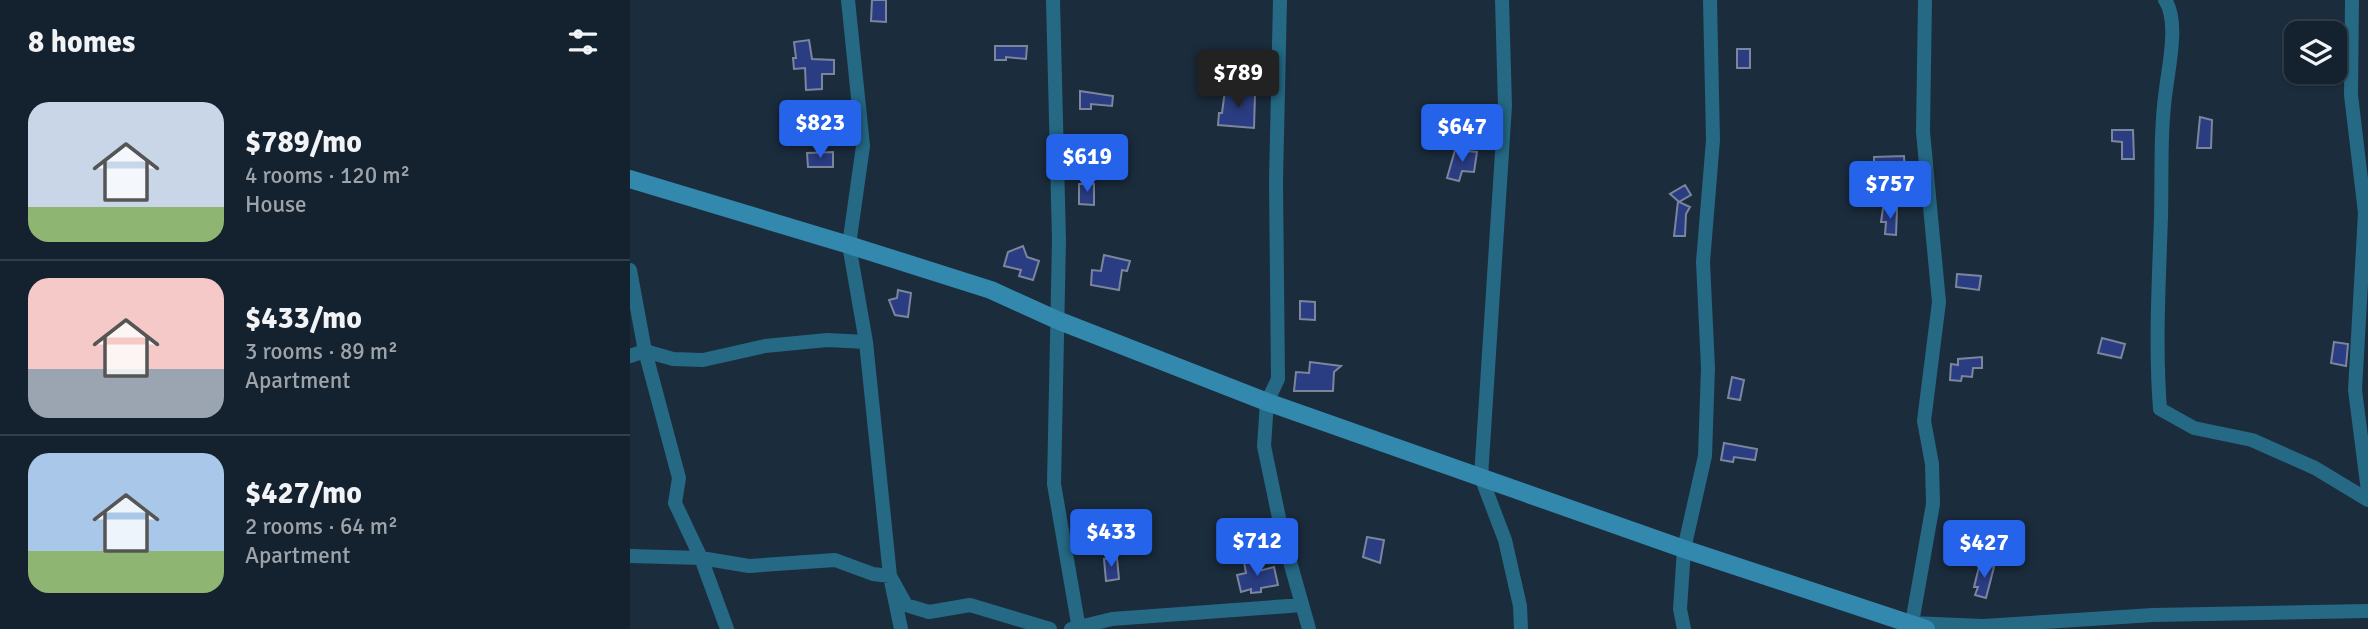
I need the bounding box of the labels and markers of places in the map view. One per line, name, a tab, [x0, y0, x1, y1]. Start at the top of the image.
pin: $789	[1197, 50, 1279, 110]
pin: $823	[779, 100, 861, 160]
pin: $647	[1421, 104, 1503, 164]
pin: $619	[1046, 134, 1128, 194]
pin: $757	[1849, 162, 1931, 221]
pin: $433	[1070, 510, 1152, 569]
pin: $712	[1216, 518, 1298, 578]
pin: $427	[1943, 520, 2025, 580]

